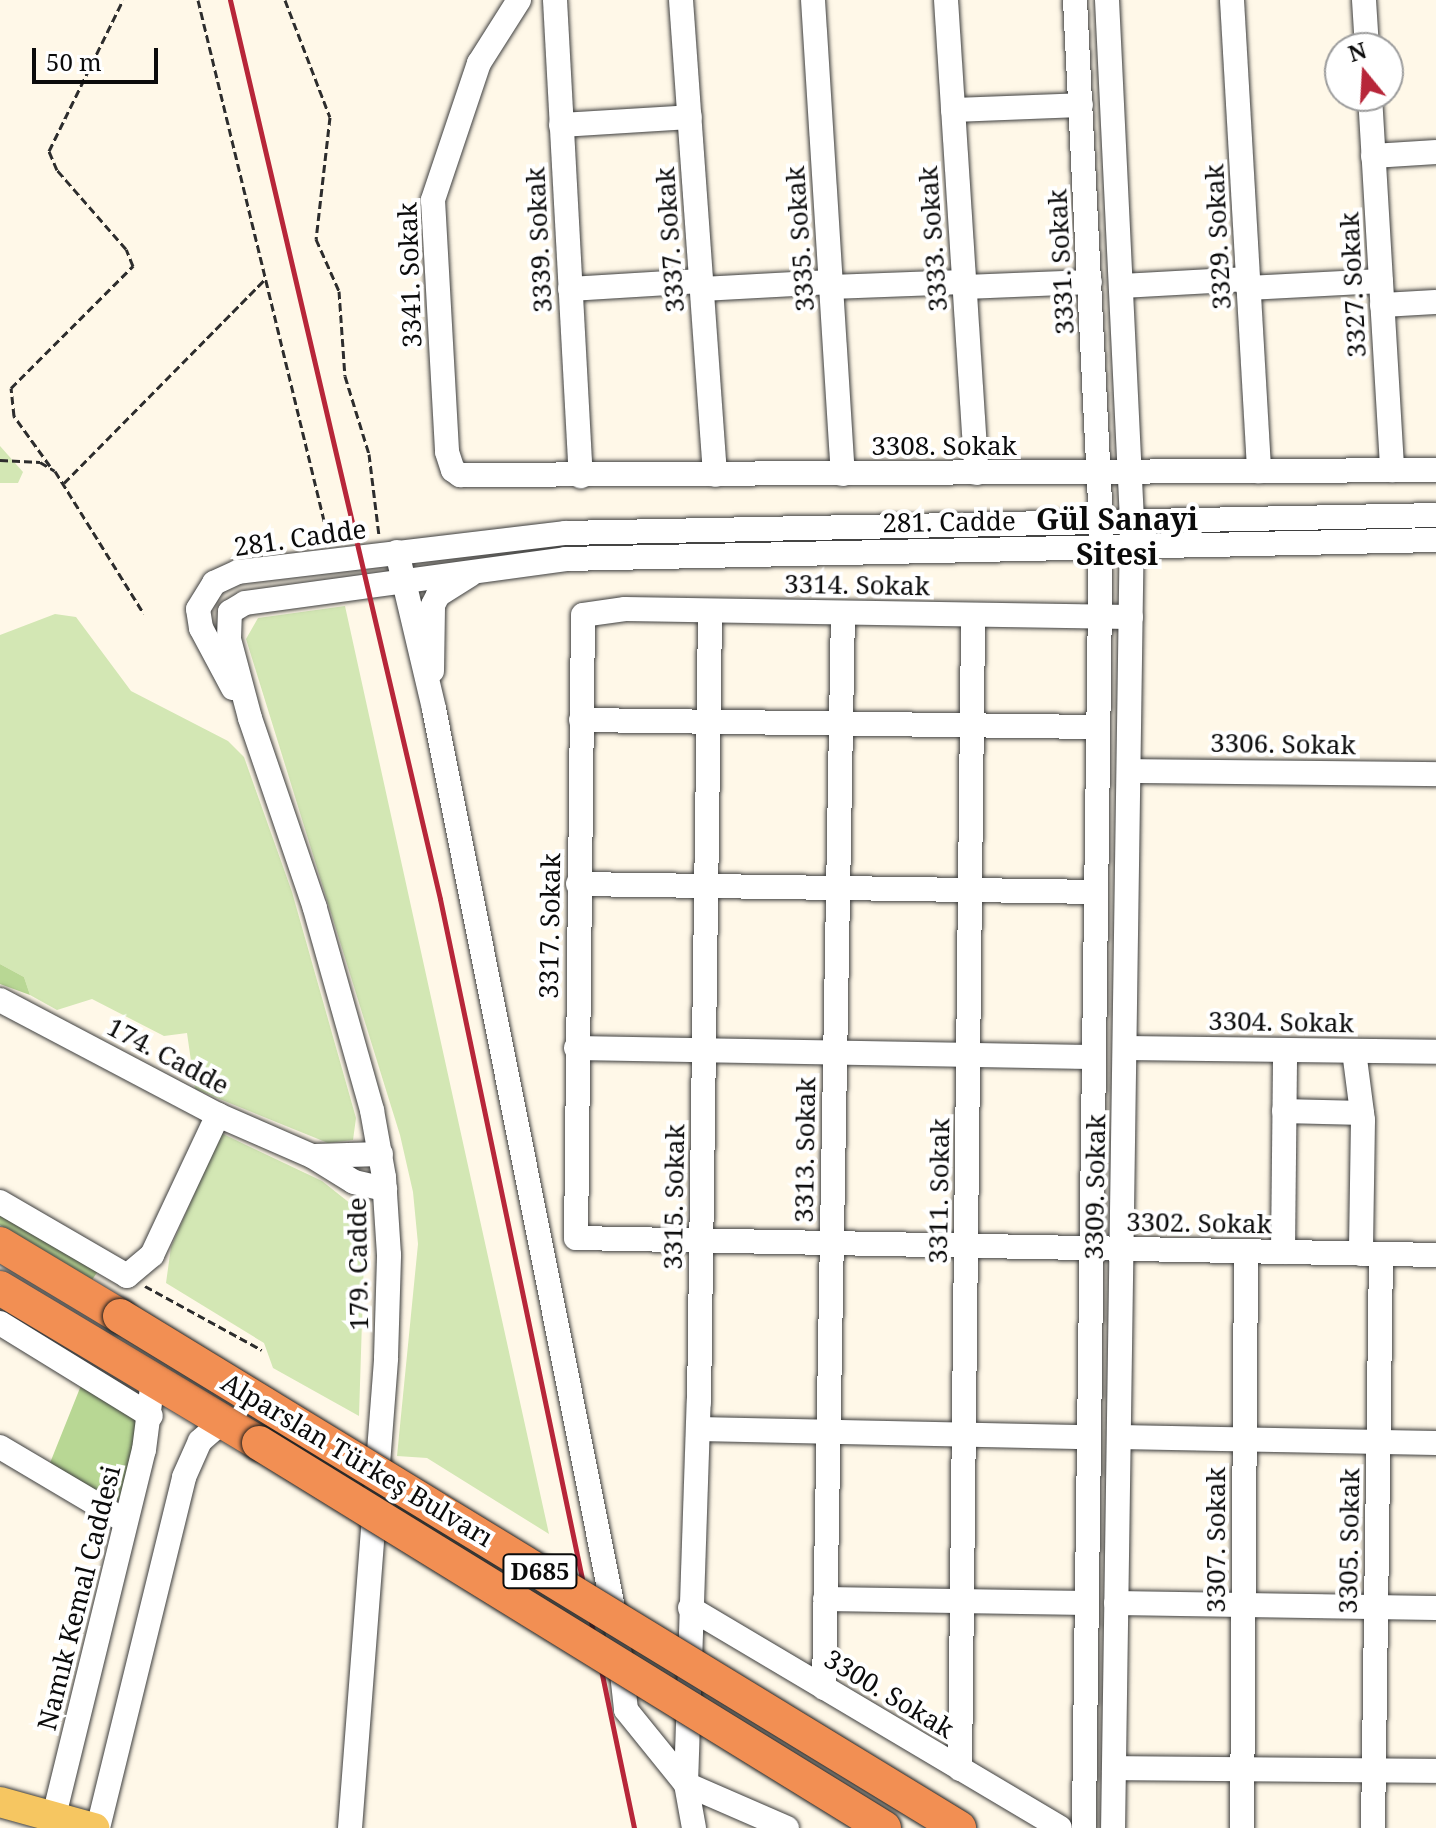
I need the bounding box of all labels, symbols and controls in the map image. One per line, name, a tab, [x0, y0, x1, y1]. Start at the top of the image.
scale bar	[36, 32, 162, 82]
north arrow	[1324, 32, 1404, 112]
text: N	[1344, 34, 1370, 68]
text: 50 m	[46, 45, 102, 78]
street label: 3329. Sokak	[1199, 163, 1237, 311]
street label: 3335. Sokak	[779, 165, 821, 313]
street label: 3333. Sokak	[912, 165, 954, 313]
street label: 3339. Sokak	[520, 166, 558, 314]
street label: 3337. Sokak	[649, 166, 691, 314]
street label: 3331. Sokak	[1042, 188, 1080, 336]
street label: 3341. Sokak	[392, 202, 428, 348]
street label: 3327. Sokak	[1334, 211, 1372, 359]
street label: 3308. Sokak	[871, 430, 1017, 462]
district label: Gül Sanayi Sitesi	[1036, 501, 1198, 572]
street label: 281. Cadde	[882, 505, 1016, 539]
street label: 281. Cadde	[232, 513, 368, 563]
street label: 3314. Sokak	[784, 568, 930, 602]
street label: 3306. Sokak	[1210, 727, 1356, 761]
street label: 3317. Sokak	[533, 853, 567, 999]
street label: 3304. Sokak	[1208, 1005, 1354, 1039]
street label: 174. Cadde	[102, 1011, 234, 1101]
street label: 3313. Sokak	[788, 1077, 822, 1223]
street label: 3309. Sokak	[1078, 1114, 1112, 1260]
street label: 3311. Sokak	[922, 1118, 956, 1264]
street label: 3315. Sokak	[657, 1124, 691, 1270]
street label: 179. Cadde	[341, 1197, 375, 1331]
street label: 3302. Sokak	[1126, 1206, 1272, 1240]
street label: Alparslan Türkeş Bulvarı	[216, 1367, 498, 1553]
street label: Namık Kemal Caddesi	[31, 1463, 127, 1733]
street label: 3307. Sokak	[1200, 1467, 1232, 1613]
street label: 3305. Sokak	[1332, 1468, 1366, 1614]
road number: D685	[502, 1551, 578, 1591]
street label: 3300. Sokak	[819, 1643, 959, 1745]

